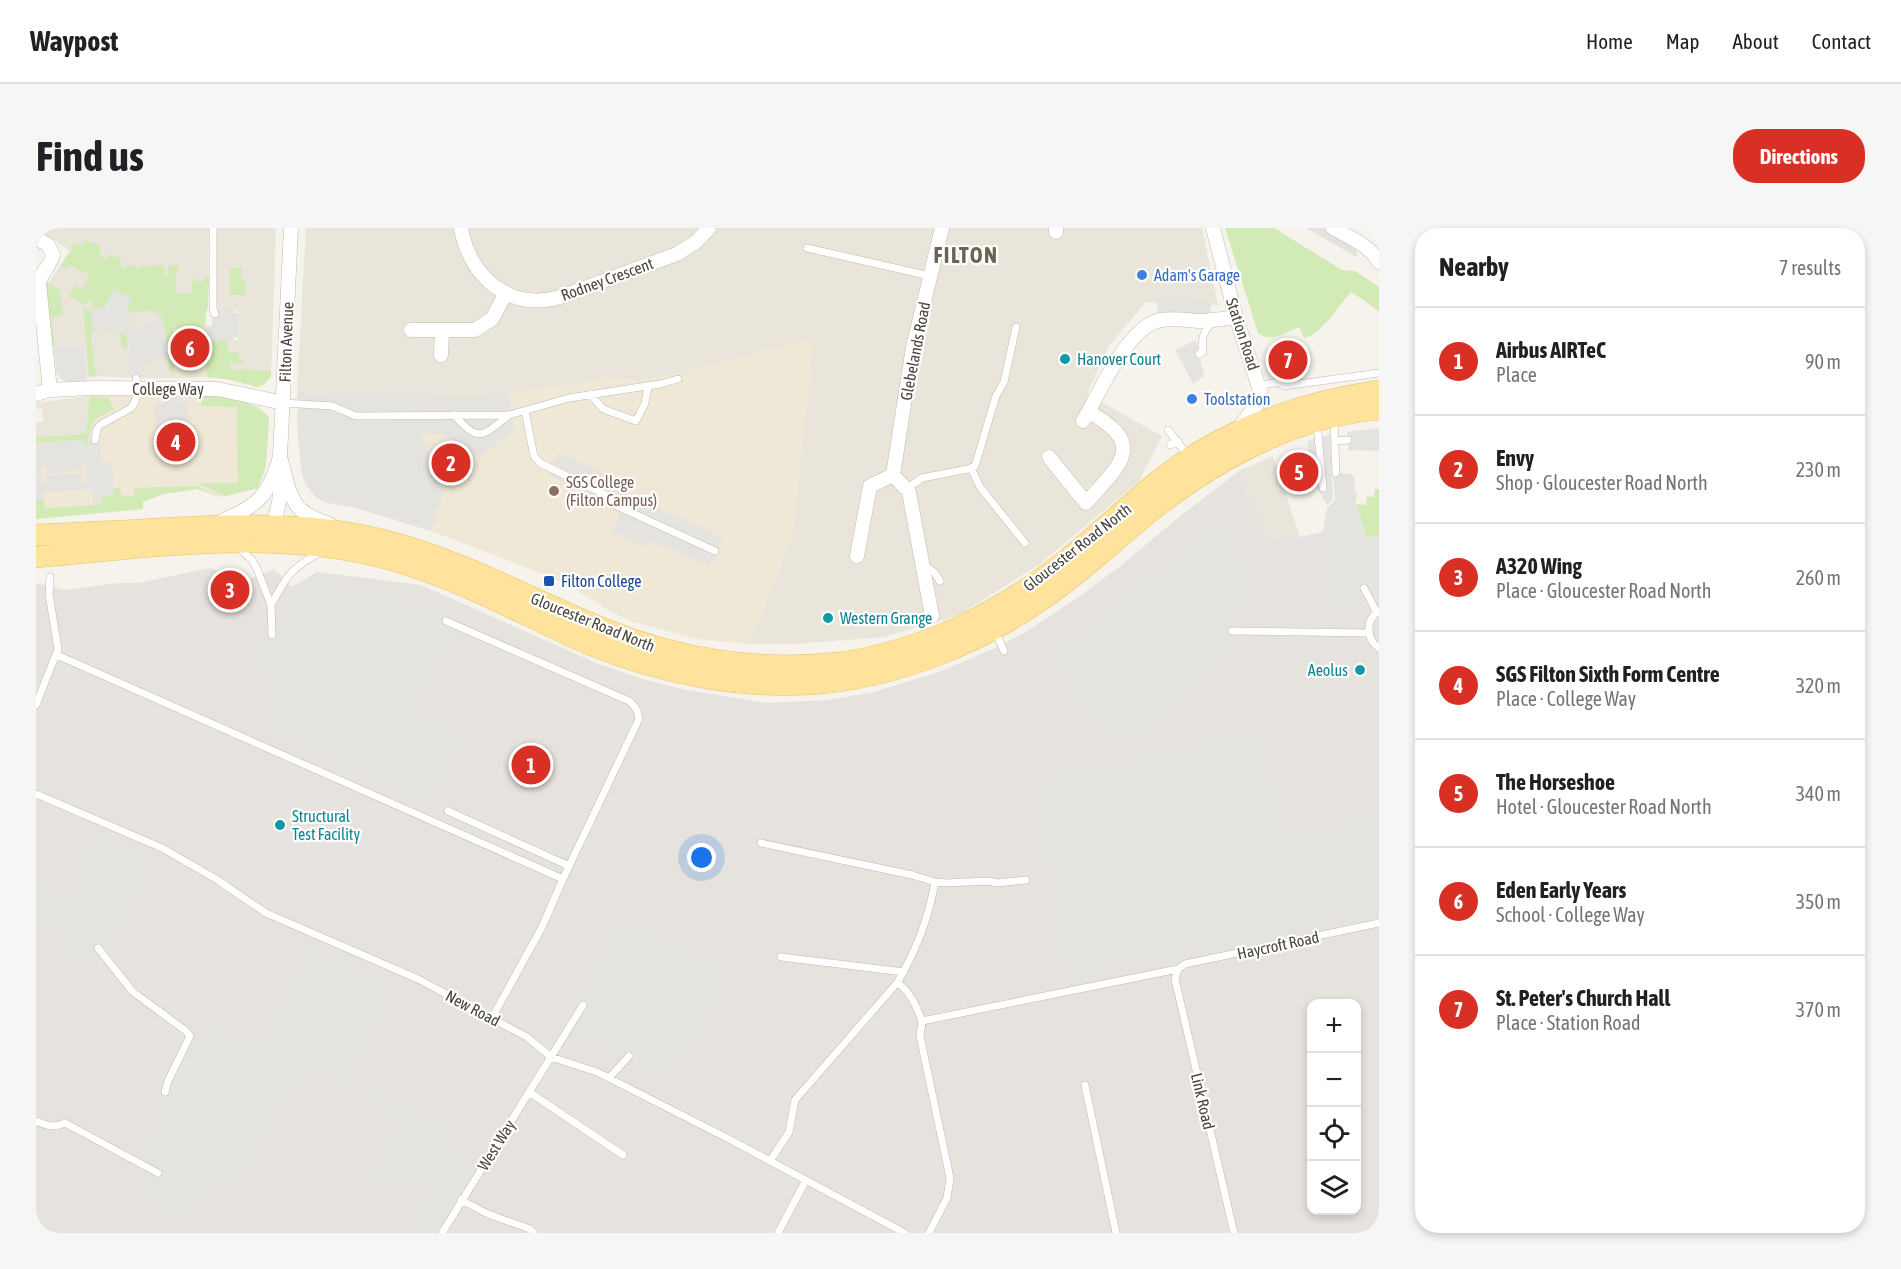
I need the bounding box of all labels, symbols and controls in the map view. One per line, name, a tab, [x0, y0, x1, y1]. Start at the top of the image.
text: Waypost	[30, 25, 118, 57]
text: Home	[1586, 29, 1633, 53]
text: Map	[1666, 29, 1700, 53]
text: About	[1733, 29, 1779, 53]
text: Contact	[1812, 29, 1871, 53]
button: Directions	[1733, 129, 1865, 183]
text: Find us	[36, 132, 144, 180]
district label: FILTON	[933, 242, 999, 268]
text: Nearby	[1439, 252, 1509, 282]
street label: Rodney Crescent	[558, 254, 656, 305]
text: 7 results	[1779, 256, 1841, 279]
place label: Adam's Garage	[1154, 266, 1240, 285]
marker: Adam's Garage	[1135, 268, 1149, 282]
street label: Station Road	[1223, 296, 1263, 372]
street label: Glebelands Road	[897, 300, 933, 402]
street label: Filton Avenue	[276, 301, 296, 383]
pin: 6	[170, 326, 210, 370]
text: Airbus AIRTeC	[1496, 337, 1606, 363]
pin: 7	[1268, 338, 1308, 382]
place label: Hanover Court	[1077, 350, 1161, 368]
text: 1	[1454, 350, 1463, 373]
text: 90 m	[1805, 350, 1841, 373]
marker: Hanover Court	[1058, 352, 1072, 366]
text: Place	[1496, 363, 1537, 386]
street label: College Way	[132, 380, 204, 399]
place label: Toolstation	[1204, 390, 1271, 408]
marker: Toolstation	[1185, 392, 1199, 406]
pin: 4	[156, 420, 196, 464]
pin: 2	[432, 440, 470, 486]
text: Envy	[1496, 445, 1534, 471]
pin: 5	[1280, 450, 1318, 494]
text: 2	[1454, 458, 1463, 481]
text: 230 m	[1796, 458, 1841, 481]
text: Shop · Gloucester Road North	[1496, 471, 1708, 494]
place label: SGS College (Filton Campus)	[566, 473, 657, 510]
marker: SGS College (Filton Campus)	[547, 484, 561, 498]
street label: Gloucester Road North	[1019, 499, 1135, 595]
text: A320 Wing	[1496, 553, 1582, 579]
text: 3	[1454, 566, 1463, 589]
text: 260 m	[1796, 566, 1841, 589]
pin: 3	[210, 568, 250, 613]
place label: Filton College	[561, 572, 641, 591]
marker: Filton College	[542, 574, 556, 588]
text: Place · Gloucester Road North	[1496, 579, 1712, 602]
street label: Gloucester Road North	[528, 589, 658, 655]
place label: Western Grange	[840, 609, 932, 628]
marker: Western Grange	[821, 611, 835, 625]
place label: Aeolus	[1308, 661, 1348, 679]
text: SGS Filton Sixth Form Centre	[1496, 661, 1720, 687]
marker: Aeolus	[1353, 663, 1367, 677]
text: 4	[1454, 674, 1463, 697]
text: 320 m	[1796, 674, 1841, 697]
text: Place · College Way	[1496, 687, 1636, 710]
pin: 1	[512, 742, 550, 788]
text: The Horseshoe	[1496, 769, 1615, 795]
text: 5	[1454, 782, 1463, 805]
text: 340 m	[1796, 782, 1841, 805]
text: Hotel · Gloucester Road North	[1496, 795, 1712, 818]
place label: Structural Test Facility	[292, 807, 360, 844]
marker: Structural Test Facility	[273, 818, 287, 832]
your location	[687, 843, 716, 872]
text: Eden Early Years	[1496, 877, 1626, 903]
text: 6	[1454, 890, 1463, 913]
text: 350 m	[1796, 890, 1841, 913]
text: School · College Way	[1496, 903, 1645, 926]
street label: Haycroft Road	[1235, 928, 1321, 963]
text: St. Peter's Church Hall	[1496, 985, 1670, 1011]
street label: New Road	[443, 986, 503, 1030]
text: 7	[1454, 998, 1463, 1021]
text: 370 m	[1796, 998, 1841, 1021]
map controls	[1307, 999, 1361, 1215]
button: +	[1307, 999, 1361, 1053]
text: Place · Station Road	[1496, 1011, 1640, 1034]
button: −	[1307, 1053, 1361, 1107]
street label: Link Road	[1188, 1071, 1218, 1131]
button: locate	[1307, 1107, 1361, 1161]
street label: West Way	[474, 1116, 520, 1174]
button: layers	[1307, 1161, 1361, 1215]

